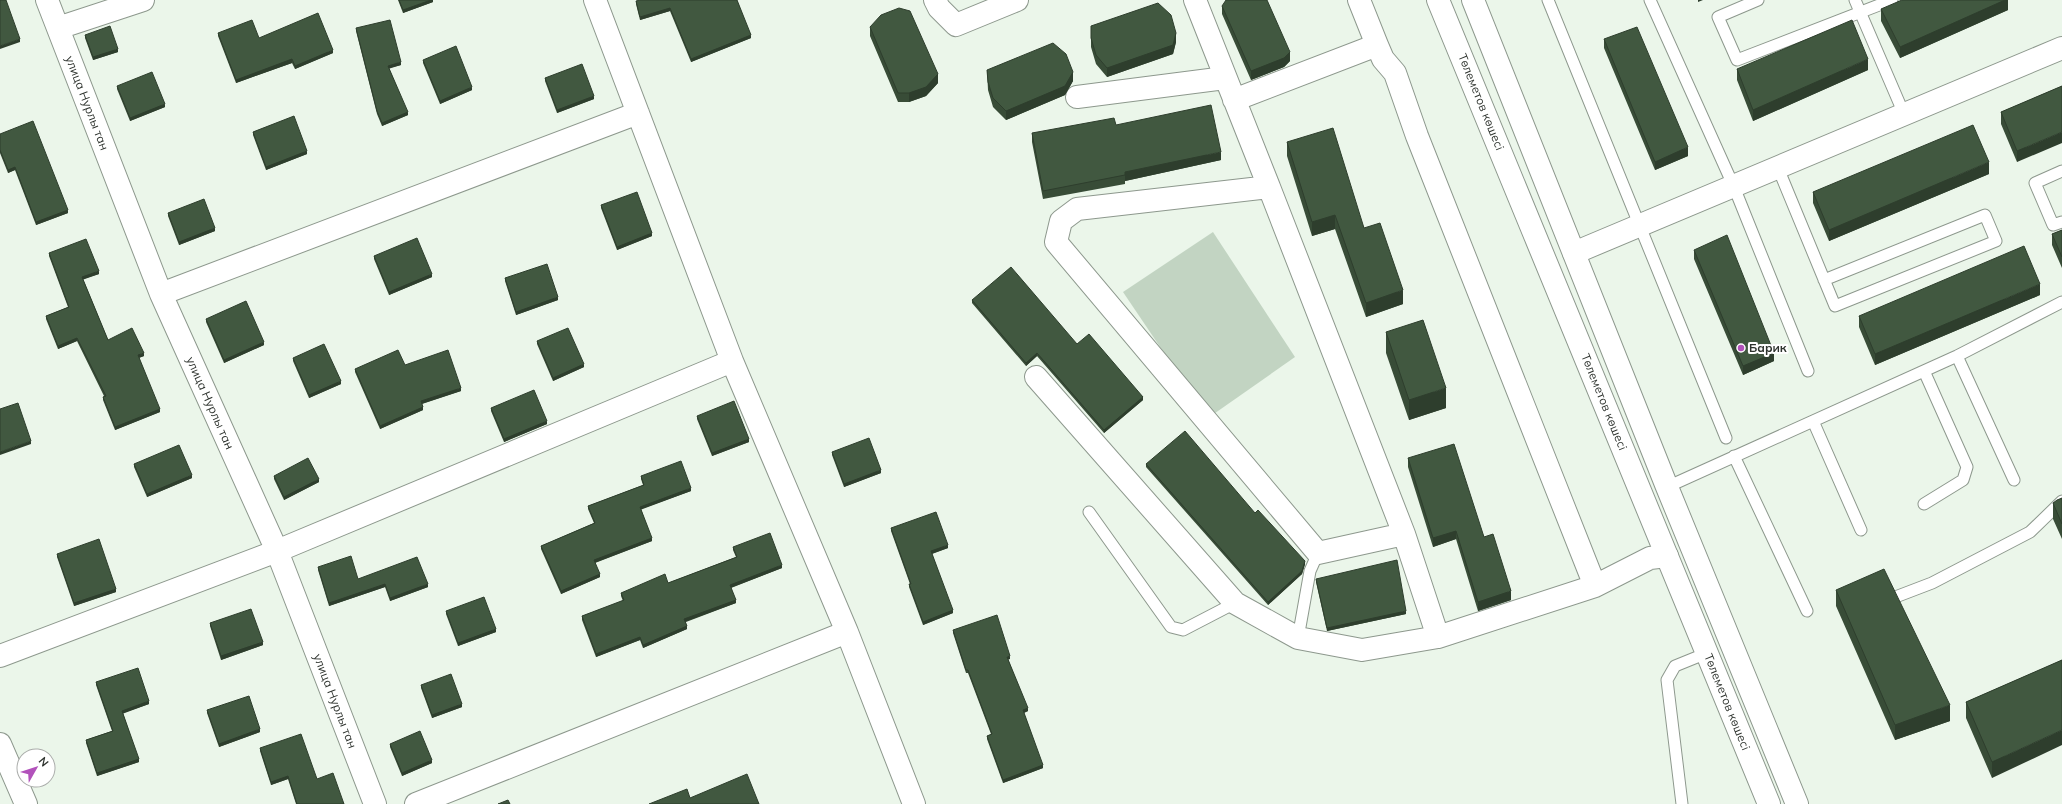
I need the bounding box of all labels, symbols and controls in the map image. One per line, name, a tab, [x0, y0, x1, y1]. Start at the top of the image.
street label: Төлеметов көшесі	[1455, 51, 1508, 152]
street label: улица Нурлы тан	[63, 53, 112, 152]
place label: Барик	[1749, 340, 1787, 355]
marker: Барик	[1736, 343, 1746, 353]
street label: Төлеметов көшесі	[1578, 351, 1631, 452]
street label: улица Нурлы тан	[183, 354, 238, 452]
street label: улица Нурлы тан	[311, 651, 360, 750]
street label: Төлеметов көшесі	[1701, 651, 1754, 752]
north arrow	[16, 748, 56, 788]
text: N	[36, 754, 52, 769]

